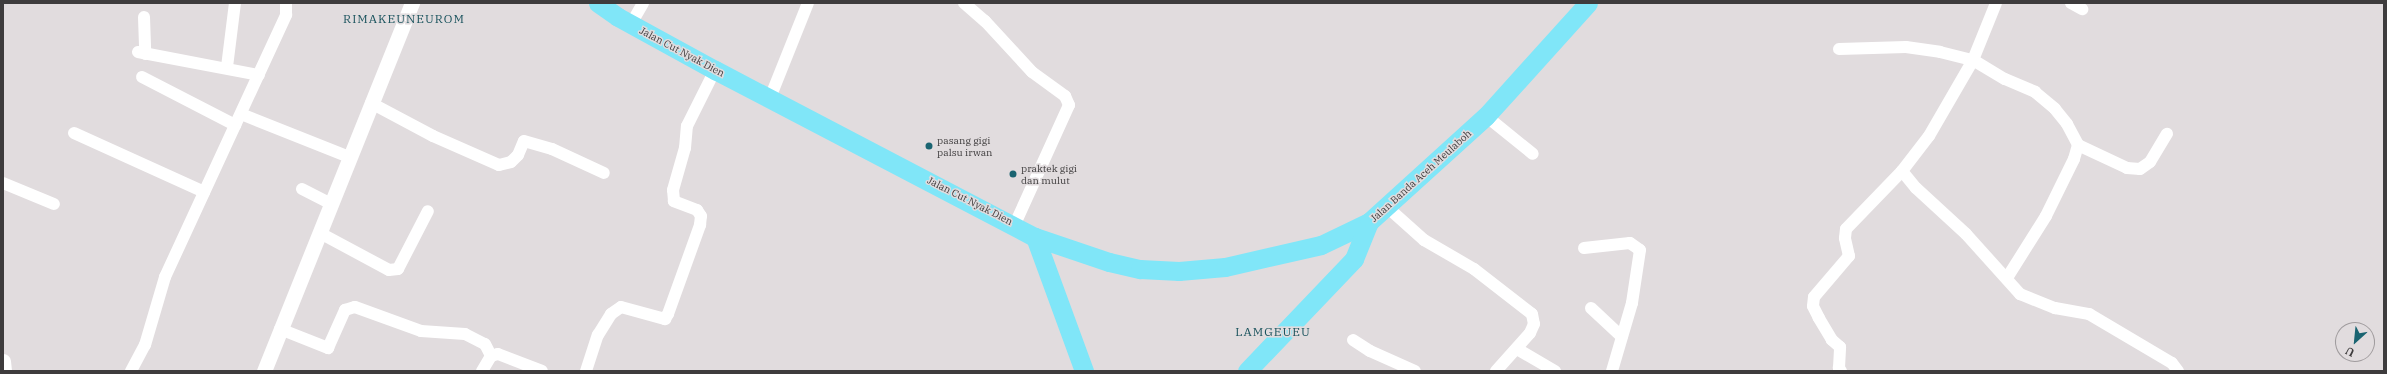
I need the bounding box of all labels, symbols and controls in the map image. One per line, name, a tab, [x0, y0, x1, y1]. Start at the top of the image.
district label: RIMAKEUNEUROM	[343, 12, 465, 26]
street label: Jalan Cut Nyak Dien	[638, 25, 726, 79]
street label: Jalan Banda Aceh Meulaboh	[1368, 127, 1474, 225]
place label: pasang gigi palsu irwan	[937, 134, 992, 158]
marker: pasang gigi palsu irwan	[924, 141, 934, 151]
place label: praktek gigi dan mulut	[1021, 162, 1077, 186]
marker: praktek gigi dan mulut	[1008, 169, 1018, 179]
street label: Jalan Cut Nyak Dien	[925, 174, 1015, 228]
north arrow	[2335, 322, 2375, 362]
district label: LAMGEUEU	[1235, 325, 1311, 339]
text: U	[2343, 344, 2357, 360]

